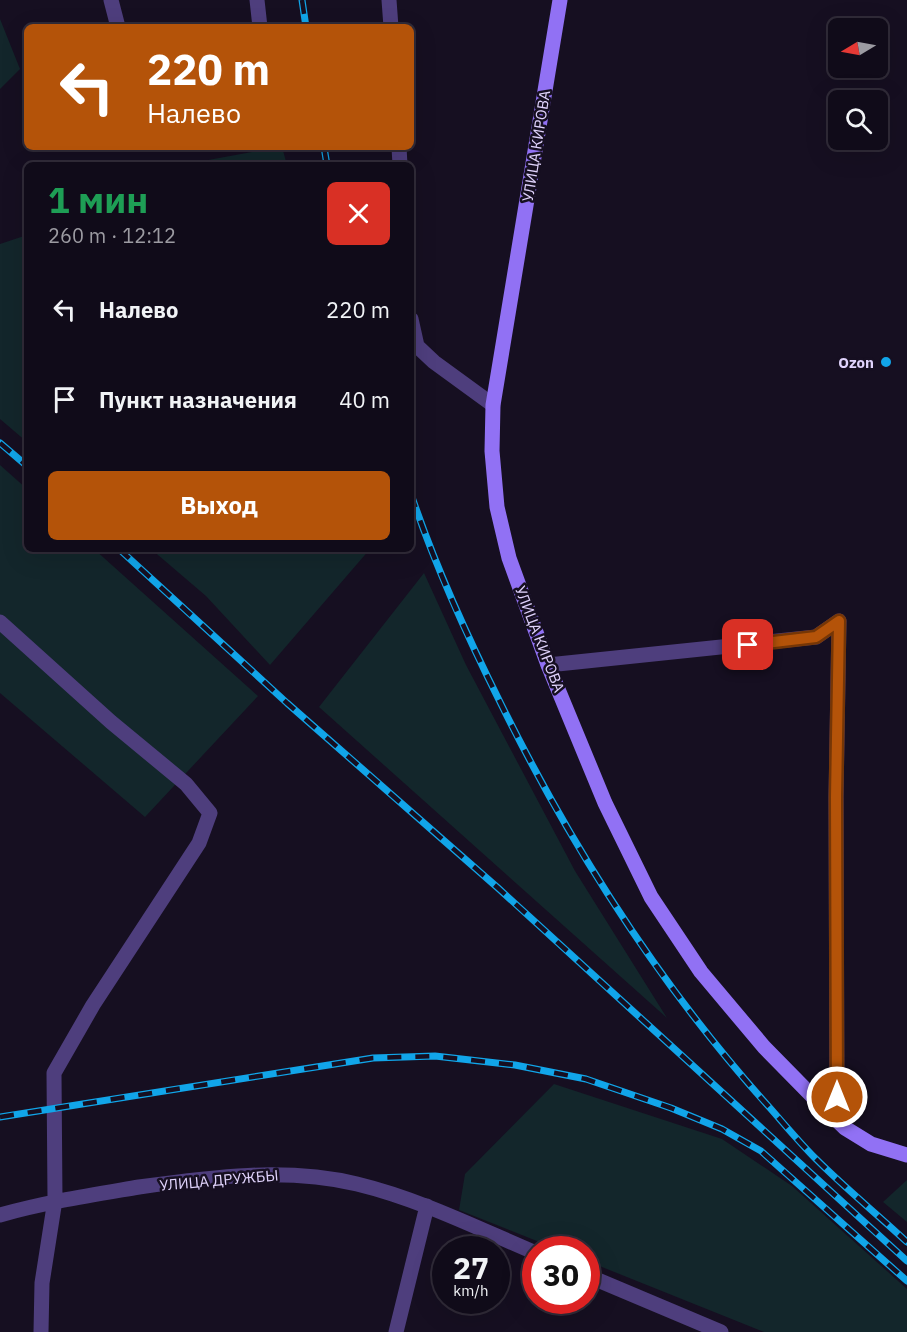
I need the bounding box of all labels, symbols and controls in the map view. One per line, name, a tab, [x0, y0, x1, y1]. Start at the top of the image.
north arrow	[828, 18, 888, 78]
map controls	[828, 18, 888, 150]
text: 220 m	[147, 42, 270, 97]
icon: left	[48, 48, 126, 126]
street label: УЛИЦА КИРОВА	[518, 89, 554, 203]
button: search	[828, 90, 888, 150]
text: Налево	[147, 95, 241, 130]
text: 1 мин	[48, 176, 148, 223]
button: close	[327, 182, 390, 245]
text: 260 m · 12:12	[48, 222, 176, 249]
icon: left	[48, 293, 81, 326]
text: Налево	[99, 295, 178, 324]
text: 220 m	[326, 295, 390, 324]
place label: Ozon	[838, 353, 874, 372]
marker: Ozon	[879, 355, 893, 369]
icon: arrive	[48, 383, 81, 416]
text: Пункт назначения	[99, 385, 297, 414]
text: 40 m	[339, 385, 390, 414]
button: Выход	[48, 471, 390, 540]
street label: УЛИЦА КИРОВА	[511, 583, 569, 695]
pin	[722, 619, 773, 670]
icon: arrive	[731, 628, 764, 661]
position arrow	[805, 1065, 869, 1129]
street label: УЛИЦА ДРУЖБЫ	[159, 1165, 279, 1195]
speed limit sign: 30	[522, 1236, 600, 1314]
text: 27	[453, 1248, 489, 1287]
text: km/h	[453, 1281, 489, 1300]

